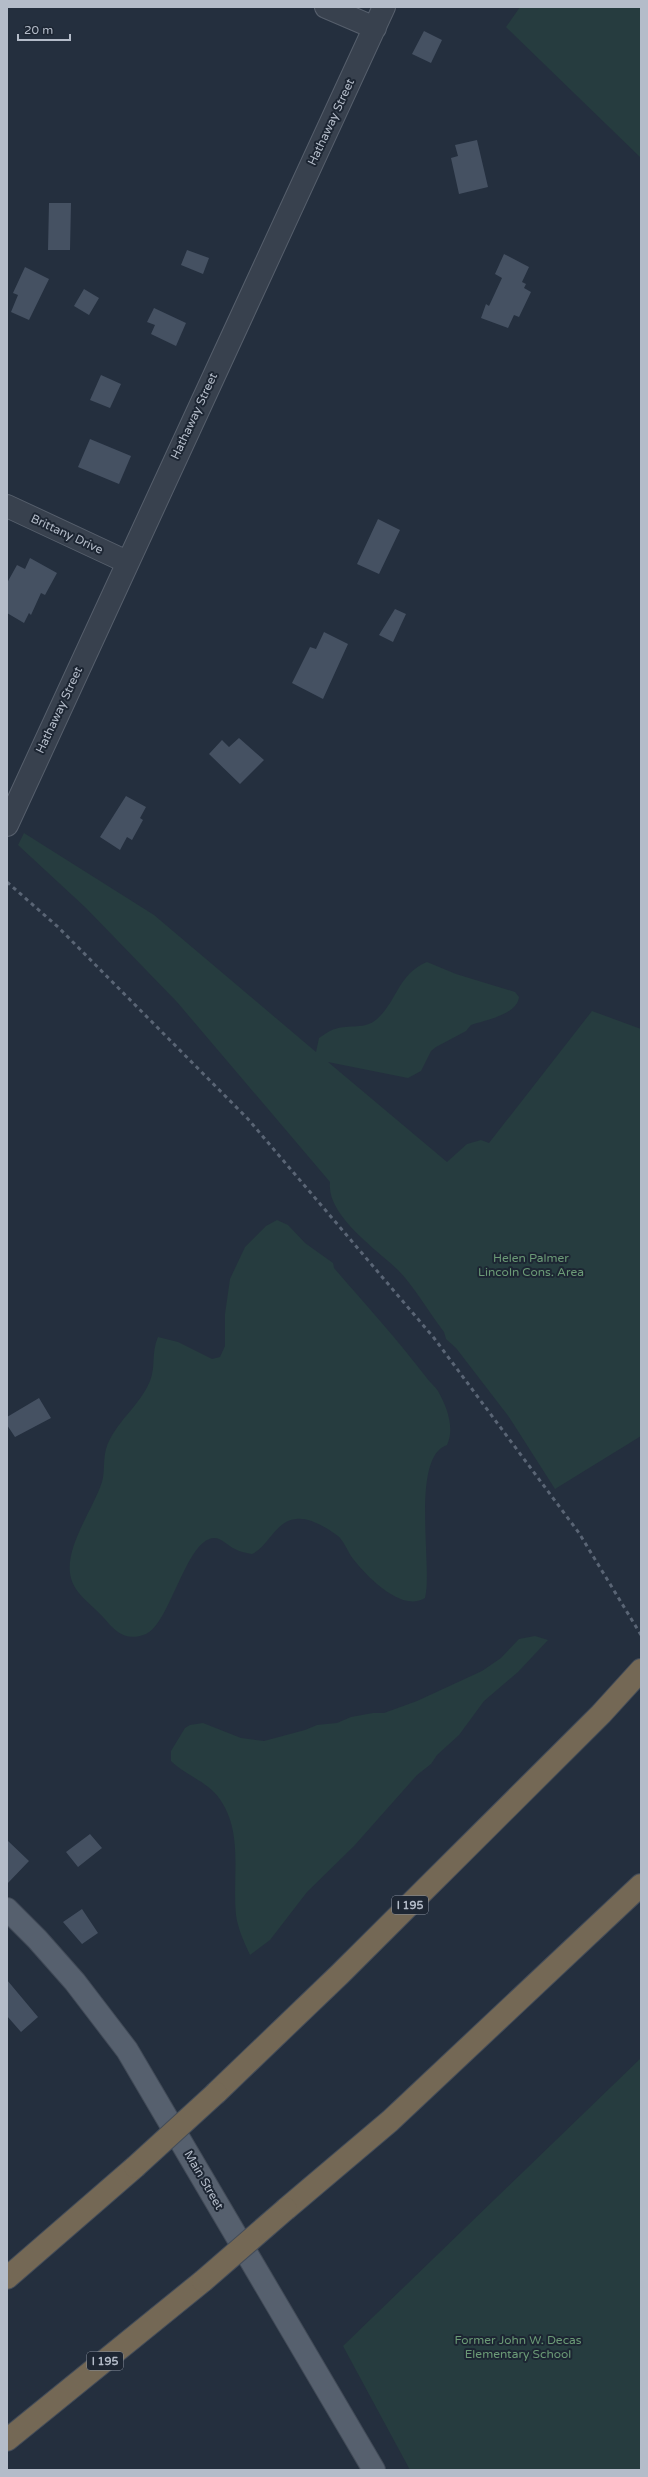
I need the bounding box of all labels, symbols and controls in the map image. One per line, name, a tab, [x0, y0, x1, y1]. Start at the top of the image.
scale bar	[18, 16, 70, 42]
text: 20 m	[24, 23, 53, 37]
street label: Hathaway Street	[305, 76, 357, 168]
street label: Hathaway Street	[168, 370, 220, 462]
street label: Brittany Drive	[29, 511, 106, 557]
street label: Hathaway Street	[33, 664, 85, 756]
park label: Helen Palmer Lincoln Cons. Area	[478, 1251, 584, 1279]
road number: I 195	[392, 1896, 428, 1914]
street label: Main Street	[181, 2148, 227, 2212]
park label: Former John W. Decas Elementary School	[454, 2333, 582, 2361]
road number: I 195	[87, 2352, 123, 2370]

